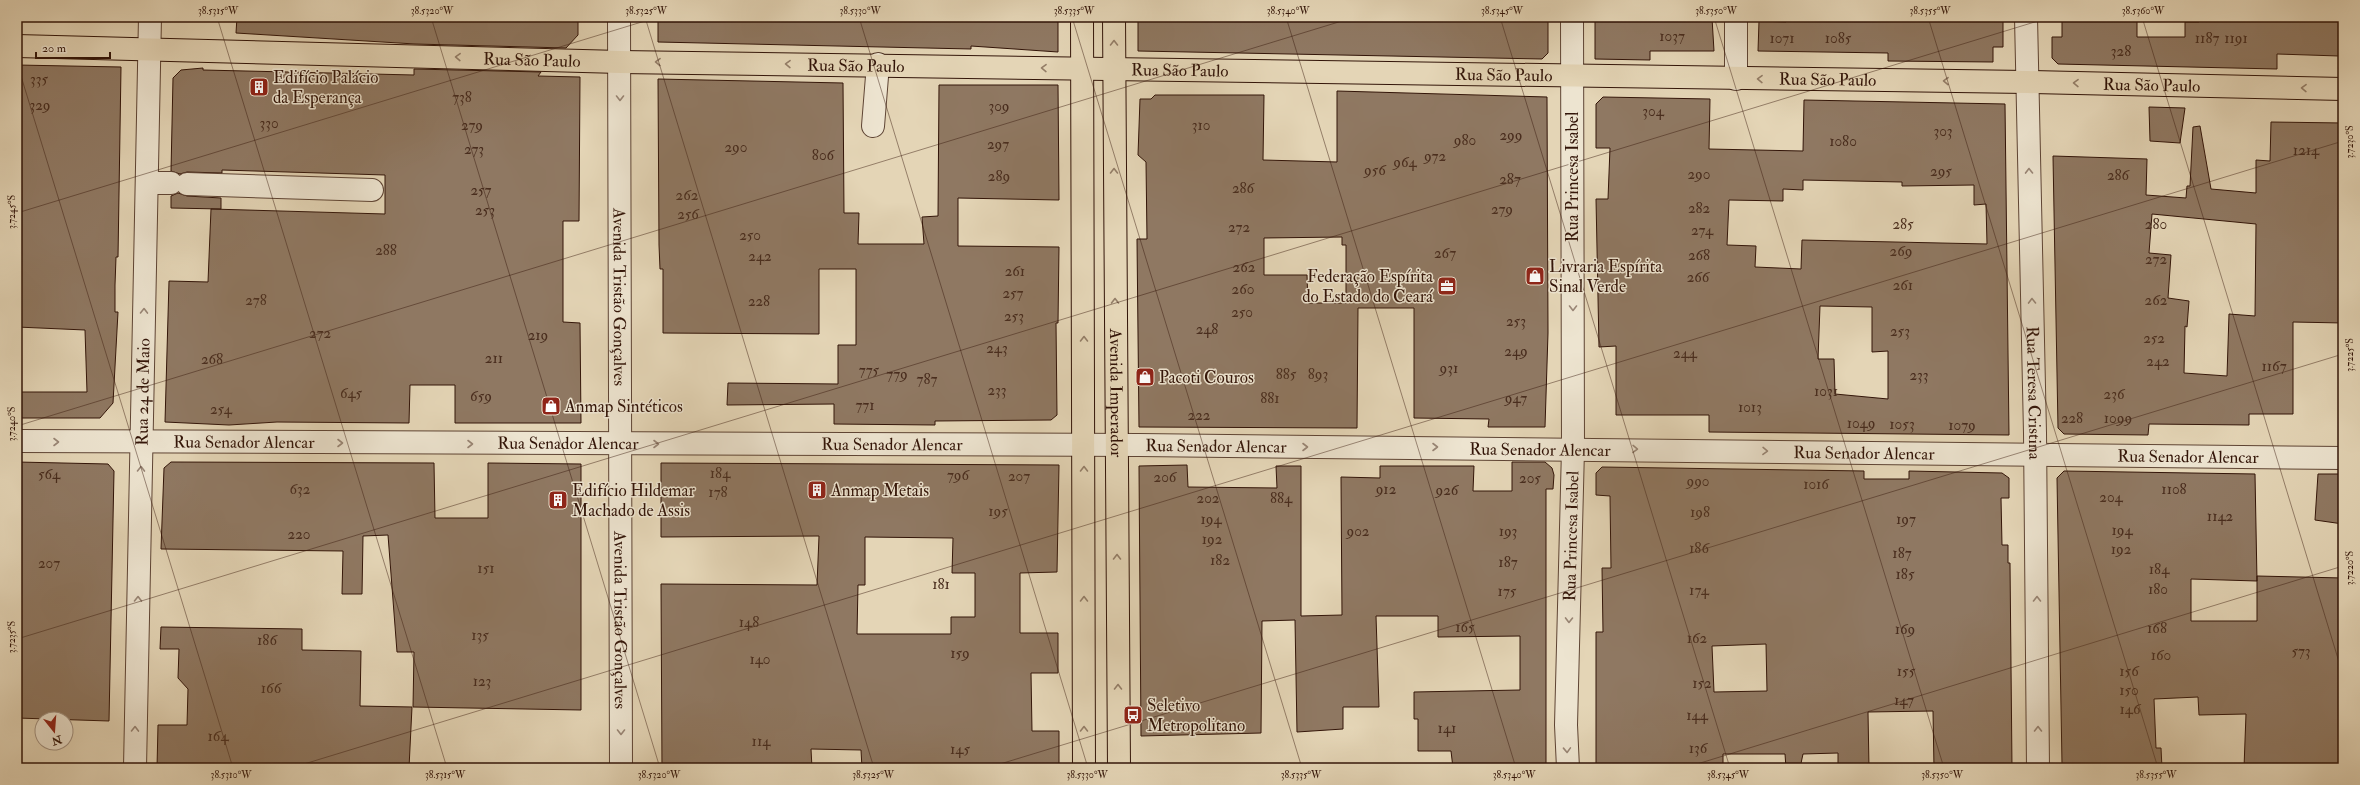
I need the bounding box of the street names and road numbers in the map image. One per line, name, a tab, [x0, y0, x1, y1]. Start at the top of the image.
street label: Rua São Paulo	[483, 48, 581, 72]
street label: Rua São Paulo	[807, 55, 905, 77]
street label: Rua São Paulo	[1131, 59, 1229, 82]
street label: Rua São Paulo	[1455, 64, 1553, 86]
street label: Rua São Paulo	[1779, 68, 1877, 91]
street label: Rua São Paulo	[2103, 74, 2201, 97]
street label: Rua Princesa Isabel	[1562, 111, 1583, 242]
street label: Avenida Tristão Gonçalves	[609, 207, 630, 386]
street label: Rua Teresa Cristina	[2022, 326, 2045, 461]
street label: Avenida Imperador	[1105, 328, 1127, 458]
street label: Rua 24 de Maio	[131, 338, 155, 446]
street label: Rua Senador Alencar	[173, 432, 315, 453]
street label: Rua Senador Alencar	[497, 433, 639, 454]
street label: Rua Senador Alencar	[821, 434, 963, 455]
street label: Rua Senador Alencar	[1145, 435, 1287, 458]
street label: Rua Senador Alencar	[1469, 439, 1611, 461]
street label: Rua Senador Alencar	[1793, 442, 1935, 465]
street label: Rua Senador Alencar	[2117, 446, 2259, 468]
street label: Rua Princesa Isabel	[1559, 470, 1583, 602]
street label: Avenida Tristão Gonçalves	[609, 530, 631, 709]

